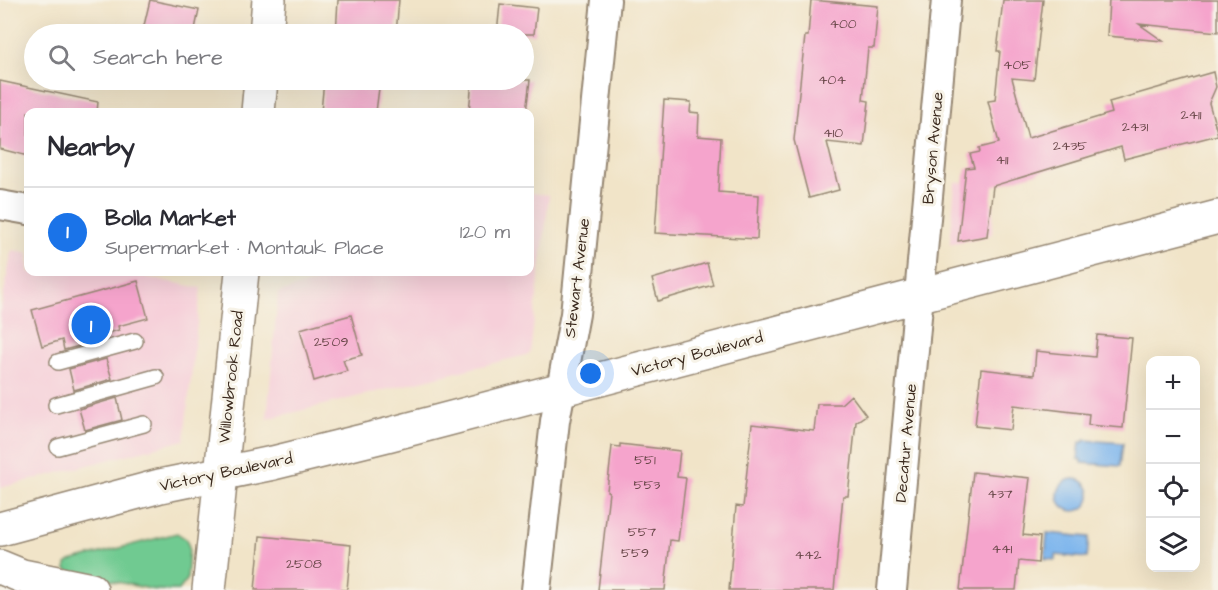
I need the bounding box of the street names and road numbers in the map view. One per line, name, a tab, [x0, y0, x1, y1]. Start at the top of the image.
street label: Bryson Avenue	[917, 91, 950, 205]
street label: Stewart Avenue	[559, 217, 595, 339]
street label: Willowbrook Road	[213, 310, 249, 444]
street label: Victory Boulevard	[629, 326, 765, 383]
street label: Decatur Avenue	[890, 382, 922, 503]
street label: Victory Boulevard	[158, 447, 295, 498]

